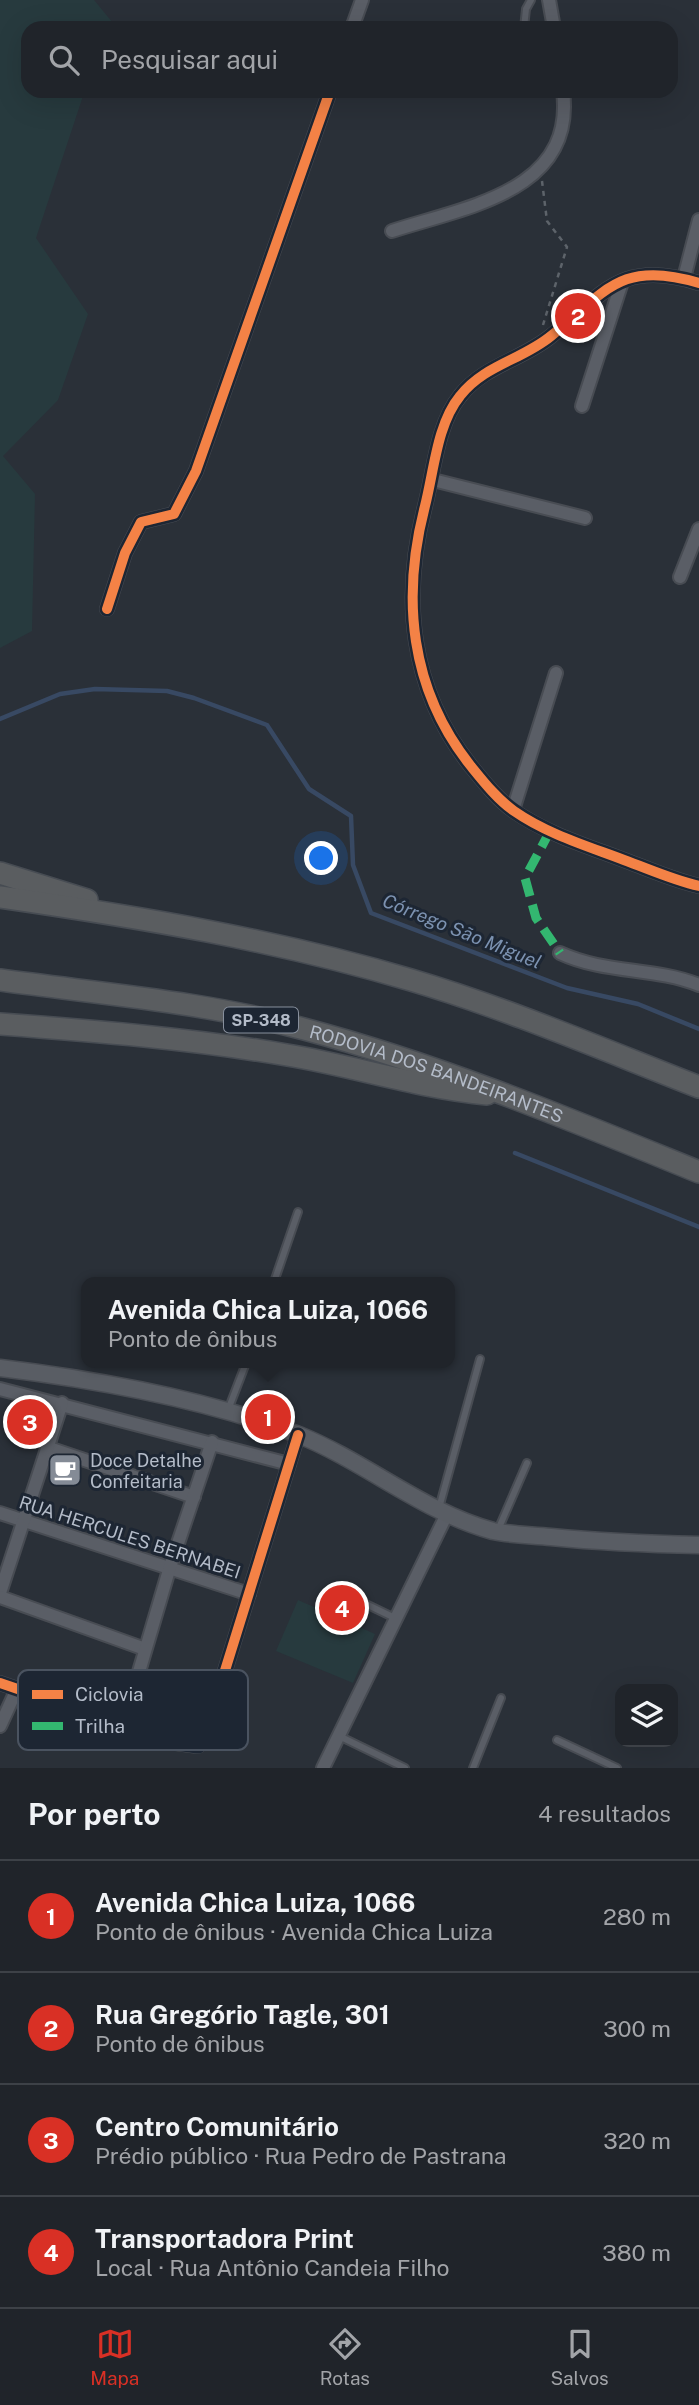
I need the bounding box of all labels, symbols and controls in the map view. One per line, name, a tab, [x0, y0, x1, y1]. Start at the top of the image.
search box	[21, 21, 678, 98]
icon: search	[45, 41, 83, 79]
text: Pesquisar aqui	[101, 44, 278, 75]
pin: 2	[555, 290, 601, 342]
your location	[304, 841, 338, 875]
water label: Córrego São Miguel	[379, 889, 545, 973]
road number: SP-348	[224, 1008, 298, 1032]
street label: RODOVIA DOS BANDEIRANTES	[307, 1021, 566, 1127]
popup	[81, 1277, 455, 1368]
text: Avenida Chica Luiza, 1066	[108, 1294, 428, 1325]
text: Ponto de ônibus	[108, 1325, 277, 1352]
pin: 1	[245, 1391, 291, 1443]
pin: 3	[7, 1396, 53, 1448]
place label: Doce Detalhe Confeitaria	[90, 1450, 202, 1492]
cafe icon: Doce Detalhe Confeitaria	[46, 1451, 84, 1489]
street label: RUA HERCULES BERNABEI	[17, 1491, 243, 1583]
pin: 4	[319, 1582, 365, 1634]
legend	[18, 1670, 248, 1750]
text: Ciclovia	[75, 1683, 144, 1705]
map controls	[615, 1684, 678, 1747]
button: layers	[615, 1684, 678, 1747]
text: Trilha	[75, 1715, 125, 1737]
text: Por perto	[28, 1796, 160, 1832]
text: 4 resultados	[538, 1800, 671, 1827]
text: Avenida Chica Luiza, 1066	[95, 1887, 415, 1918]
text: 1	[46, 1903, 56, 1930]
text: 280 m	[603, 1903, 671, 1930]
text: Ponto de ônibus · Avenida Chica Luiza	[95, 1918, 493, 1945]
text: Rua Gregório Tagle, 301	[95, 1999, 390, 2030]
text: 2	[44, 2015, 58, 2042]
text: 300 m	[603, 2015, 671, 2042]
text: Ponto de ônibus	[95, 2030, 265, 2057]
text: Centro Comunitário	[95, 2111, 339, 2142]
text: 3	[43, 2127, 59, 2154]
text: 320 m	[603, 2127, 671, 2154]
text: Prédio público · Rua Pedro de Pastrana	[95, 2142, 507, 2169]
text: Transportadora Print	[95, 2223, 354, 2254]
text: 4	[43, 2239, 59, 2266]
text: 380 m	[602, 2239, 671, 2266]
text: Local · Rua Antônio Candeia Filho	[95, 2254, 449, 2281]
tab: Mapa	[90, 2325, 139, 2389]
tab: Rotas	[320, 2325, 370, 2389]
tab: Salvos	[550, 2325, 609, 2389]

